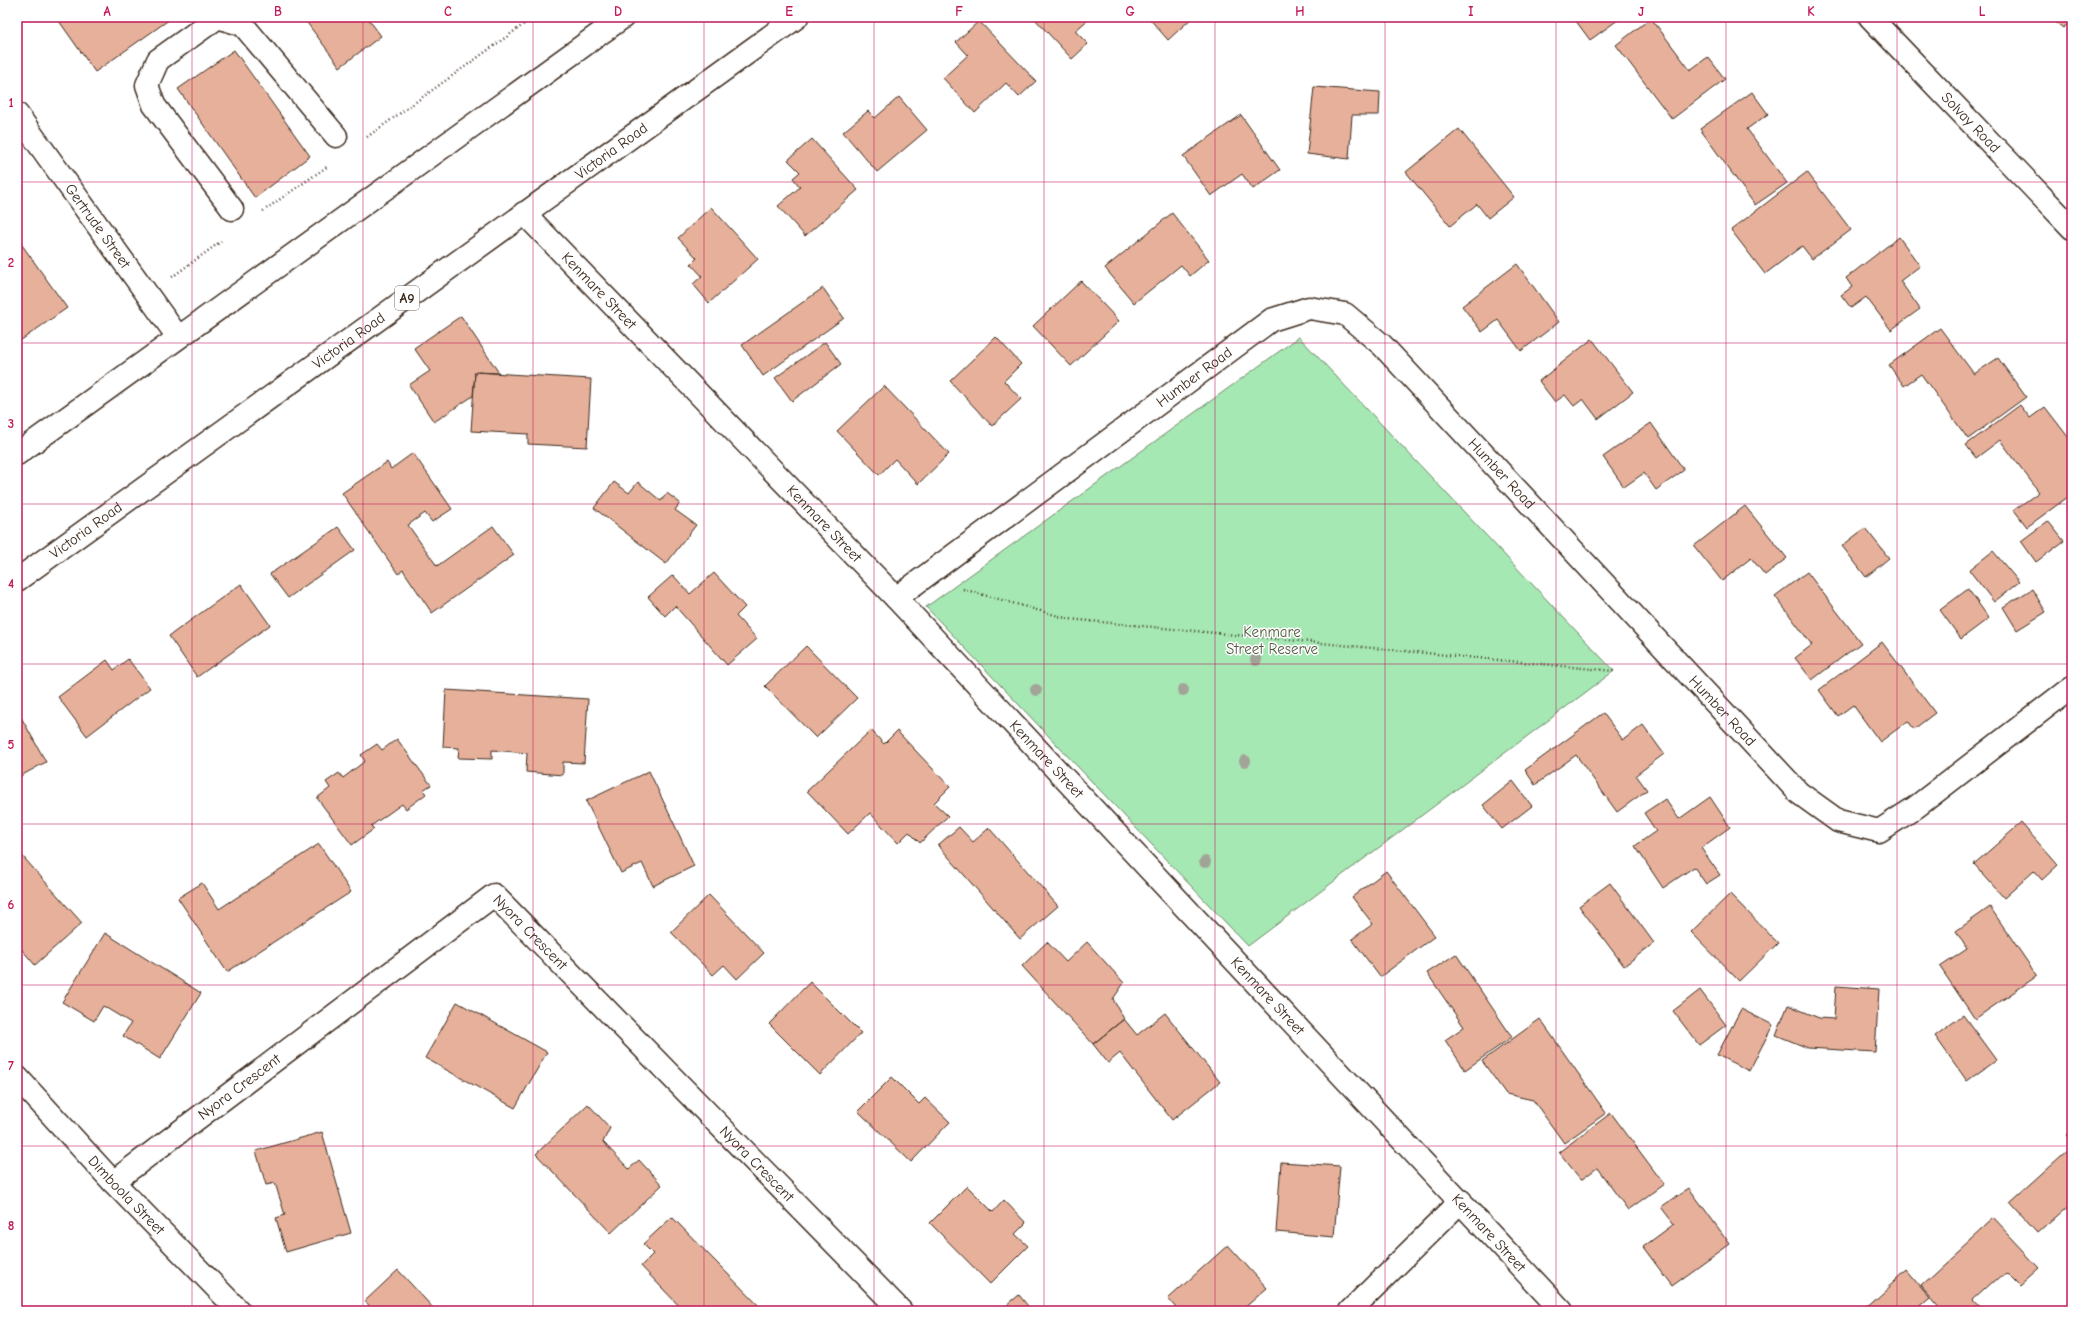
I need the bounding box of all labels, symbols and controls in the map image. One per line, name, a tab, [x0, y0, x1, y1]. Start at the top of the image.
text: A	[103, 4, 111, 19]
text: B	[274, 4, 282, 19]
text: C	[444, 4, 452, 19]
text: D	[614, 4, 622, 19]
text: E	[785, 4, 793, 19]
text: F	[955, 4, 963, 19]
text: G	[1125, 4, 1135, 19]
text: H	[1295, 4, 1305, 19]
text: I	[1468, 4, 1474, 19]
text: J	[1638, 4, 1644, 19]
text: K	[1807, 4, 1815, 19]
text: L	[1979, 4, 1986, 19]
street label: Solvay Road	[1938, 88, 2004, 157]
text: 1	[8, 95, 14, 110]
street label: Victoria Road	[572, 119, 651, 183]
street label: Gertrude Street	[61, 180, 135, 272]
street label: Kenmare Street	[558, 248, 641, 333]
text: 2	[8, 255, 14, 270]
road number: A9	[395, 286, 419, 310]
street label: Victoria Road	[309, 308, 388, 373]
street label: Humber Road	[1153, 343, 1235, 411]
text: 3	[8, 416, 14, 431]
street label: Humber Road	[1464, 434, 1539, 513]
street label: Kenmare Street	[783, 481, 866, 566]
street label: Victoria Road	[46, 498, 126, 562]
text: 4	[8, 576, 14, 591]
park label: Kenmare Street Reserve	[1226, 623, 1318, 658]
street label: Humber Road	[1685, 672, 1760, 750]
street label: Kenmare Street	[1006, 717, 1088, 802]
text: 5	[8, 737, 15, 752]
street label: Nyora Crescent	[489, 891, 572, 974]
text: 6	[8, 897, 15, 912]
street label: Kenmare Street	[1227, 953, 1309, 1039]
street label: Nyora Crescent	[194, 1050, 285, 1124]
text: 7	[8, 1058, 14, 1073]
street label: Nyora Crescent	[716, 1122, 798, 1206]
street label: Dimboola Street	[84, 1152, 169, 1239]
street label: Kenmare Street	[1448, 1190, 1530, 1276]
text: 8	[8, 1218, 14, 1233]

